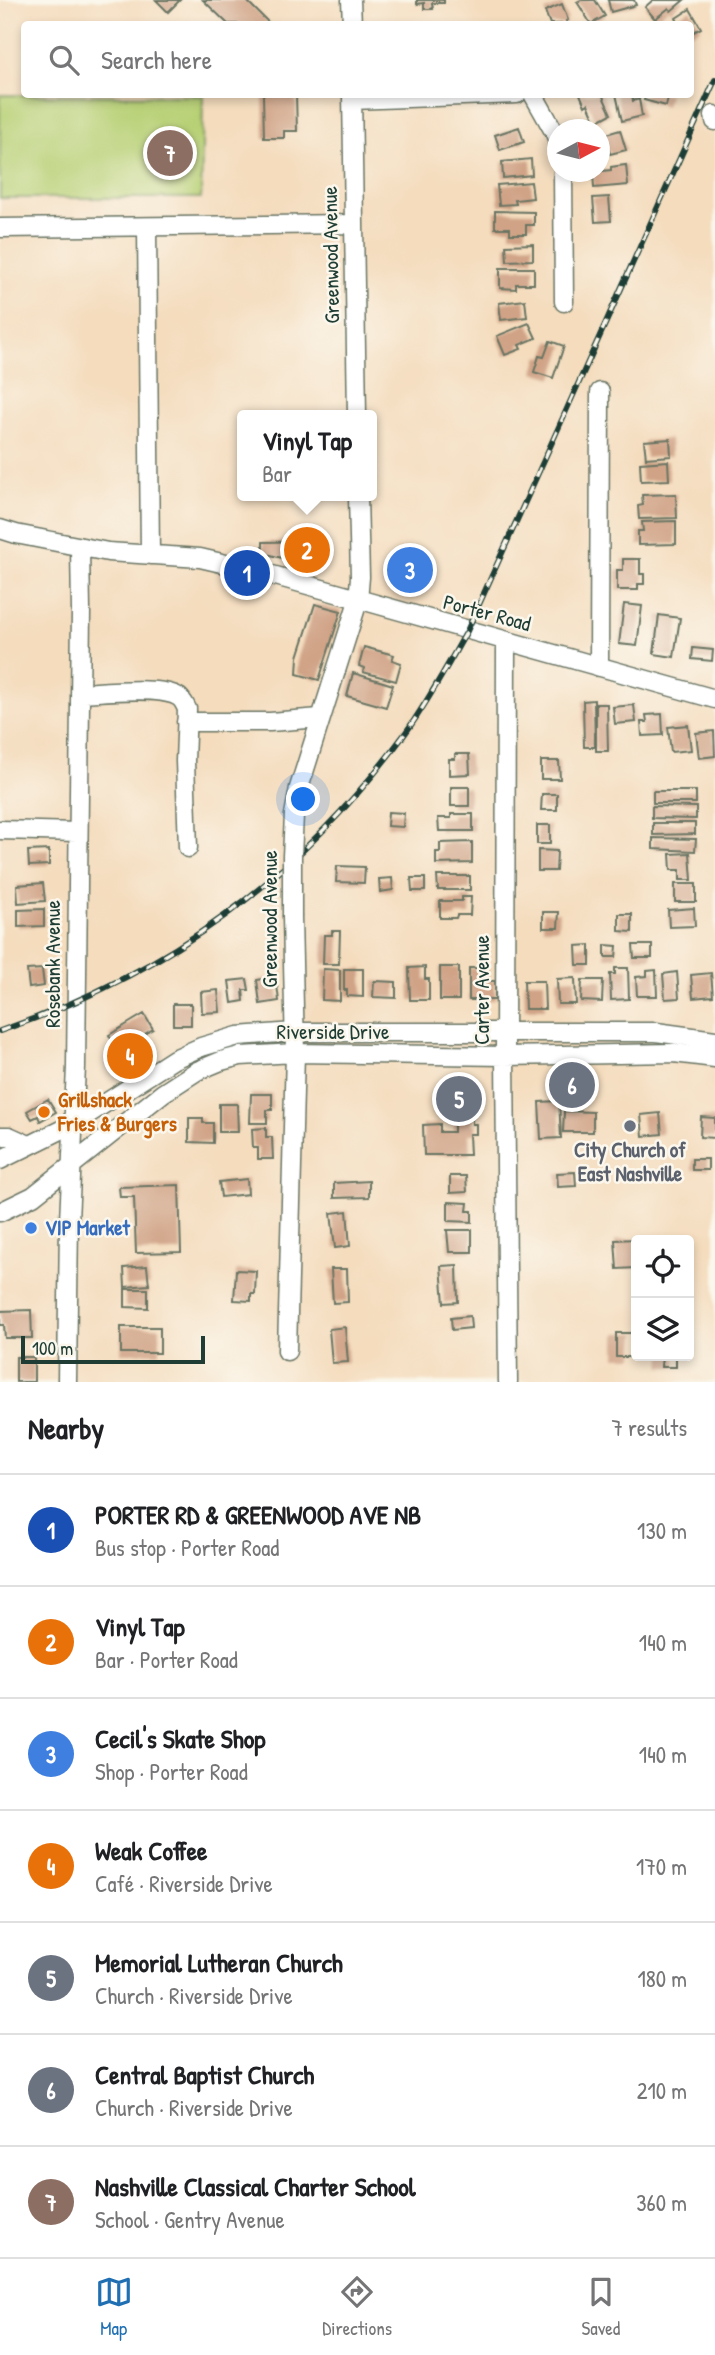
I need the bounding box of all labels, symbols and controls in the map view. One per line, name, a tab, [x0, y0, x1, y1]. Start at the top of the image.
search box	[21, 21, 694, 98]
icon: search	[45, 41, 83, 79]
text: Search here	[101, 42, 212, 77]
north arrow	[547, 119, 610, 182]
pin: 7	[147, 127, 193, 179]
street label: Greenwood Avenue	[315, 186, 346, 324]
popup	[237, 410, 377, 501]
text: Vinyl Tap	[262, 423, 352, 458]
text: Bar	[262, 458, 292, 489]
pin: 2	[284, 524, 330, 576]
pin: 3	[387, 544, 433, 596]
pin: 1	[224, 547, 270, 599]
street label: Porter Road	[440, 587, 534, 638]
your location	[286, 782, 320, 816]
street label: Greenwood Avenue	[255, 850, 284, 988]
street label: Rosebank Avenue	[38, 900, 67, 1028]
street label: Carter Avenue	[467, 935, 496, 1045]
street label: Riverside Drive	[277, 1017, 389, 1046]
pin: 4	[107, 1030, 153, 1082]
pin: 6	[549, 1059, 595, 1111]
pin: 5	[436, 1073, 482, 1125]
place label: Grillshack Fries & Burgers	[57, 1085, 177, 1139]
marker: Grillshack Fries & Burgers	[36, 1104, 52, 1120]
marker: City Church of East Nashville	[622, 1118, 638, 1134]
place label: City Church of East Nashville	[574, 1135, 686, 1188]
place label: VIP Market	[45, 1213, 131, 1242]
marker: VIP Market	[23, 1220, 39, 1236]
map controls	[631, 1235, 694, 1361]
button: locate	[631, 1235, 694, 1298]
button: layers	[631, 1298, 694, 1361]
scale bar	[21, 1333, 205, 1365]
text: 100 m	[32, 1335, 73, 1361]
text: Nearby	[28, 1408, 104, 1448]
text: 7 results	[611, 1412, 687, 1443]
text: PORTER RD & GREENWOOD AVE NB	[95, 1497, 421, 1532]
text: 1	[47, 1515, 55, 1546]
text: 130 m	[637, 1515, 687, 1546]
text: Bus stop · Porter Road	[95, 1532, 279, 1563]
text: Vinyl Tap	[95, 1609, 185, 1644]
text: 2	[46, 1627, 56, 1658]
text: 140 m	[639, 1627, 687, 1658]
text: Bar · Porter Road	[95, 1644, 238, 1675]
text: Cecil's Skate Shop	[95, 1721, 265, 1756]
text: 3	[46, 1739, 56, 1770]
text: 140 m	[639, 1739, 687, 1770]
text: Shop · Porter Road	[95, 1756, 248, 1787]
text: Weak Coffee	[95, 1833, 207, 1868]
text: 4	[47, 1851, 55, 1882]
text: 170 m	[636, 1851, 687, 1882]
text: Café · Riverside Drive	[95, 1868, 273, 1899]
text: Memorial Lutheran Church	[95, 1945, 343, 1980]
text: 5	[46, 1963, 56, 1994]
text: 180 m	[637, 1963, 687, 1994]
text: Church · Riverside Drive	[95, 1980, 293, 2011]
text: Central Baptist Church	[95, 2057, 314, 2092]
text: 6	[46, 2075, 56, 2106]
text: 210 m	[637, 2075, 687, 2106]
text: Church · Riverside Drive	[95, 2092, 293, 2123]
text: Nashville Classical Charter School	[95, 2169, 416, 2204]
text: 7	[45, 2187, 57, 2218]
text: 360 m	[636, 2187, 687, 2218]
text: School · Gentry Avenue	[95, 2204, 285, 2235]
tab: Map	[95, 2273, 133, 2341]
tab: Directions	[322, 2273, 392, 2341]
tab: Saved	[582, 2273, 620, 2341]

